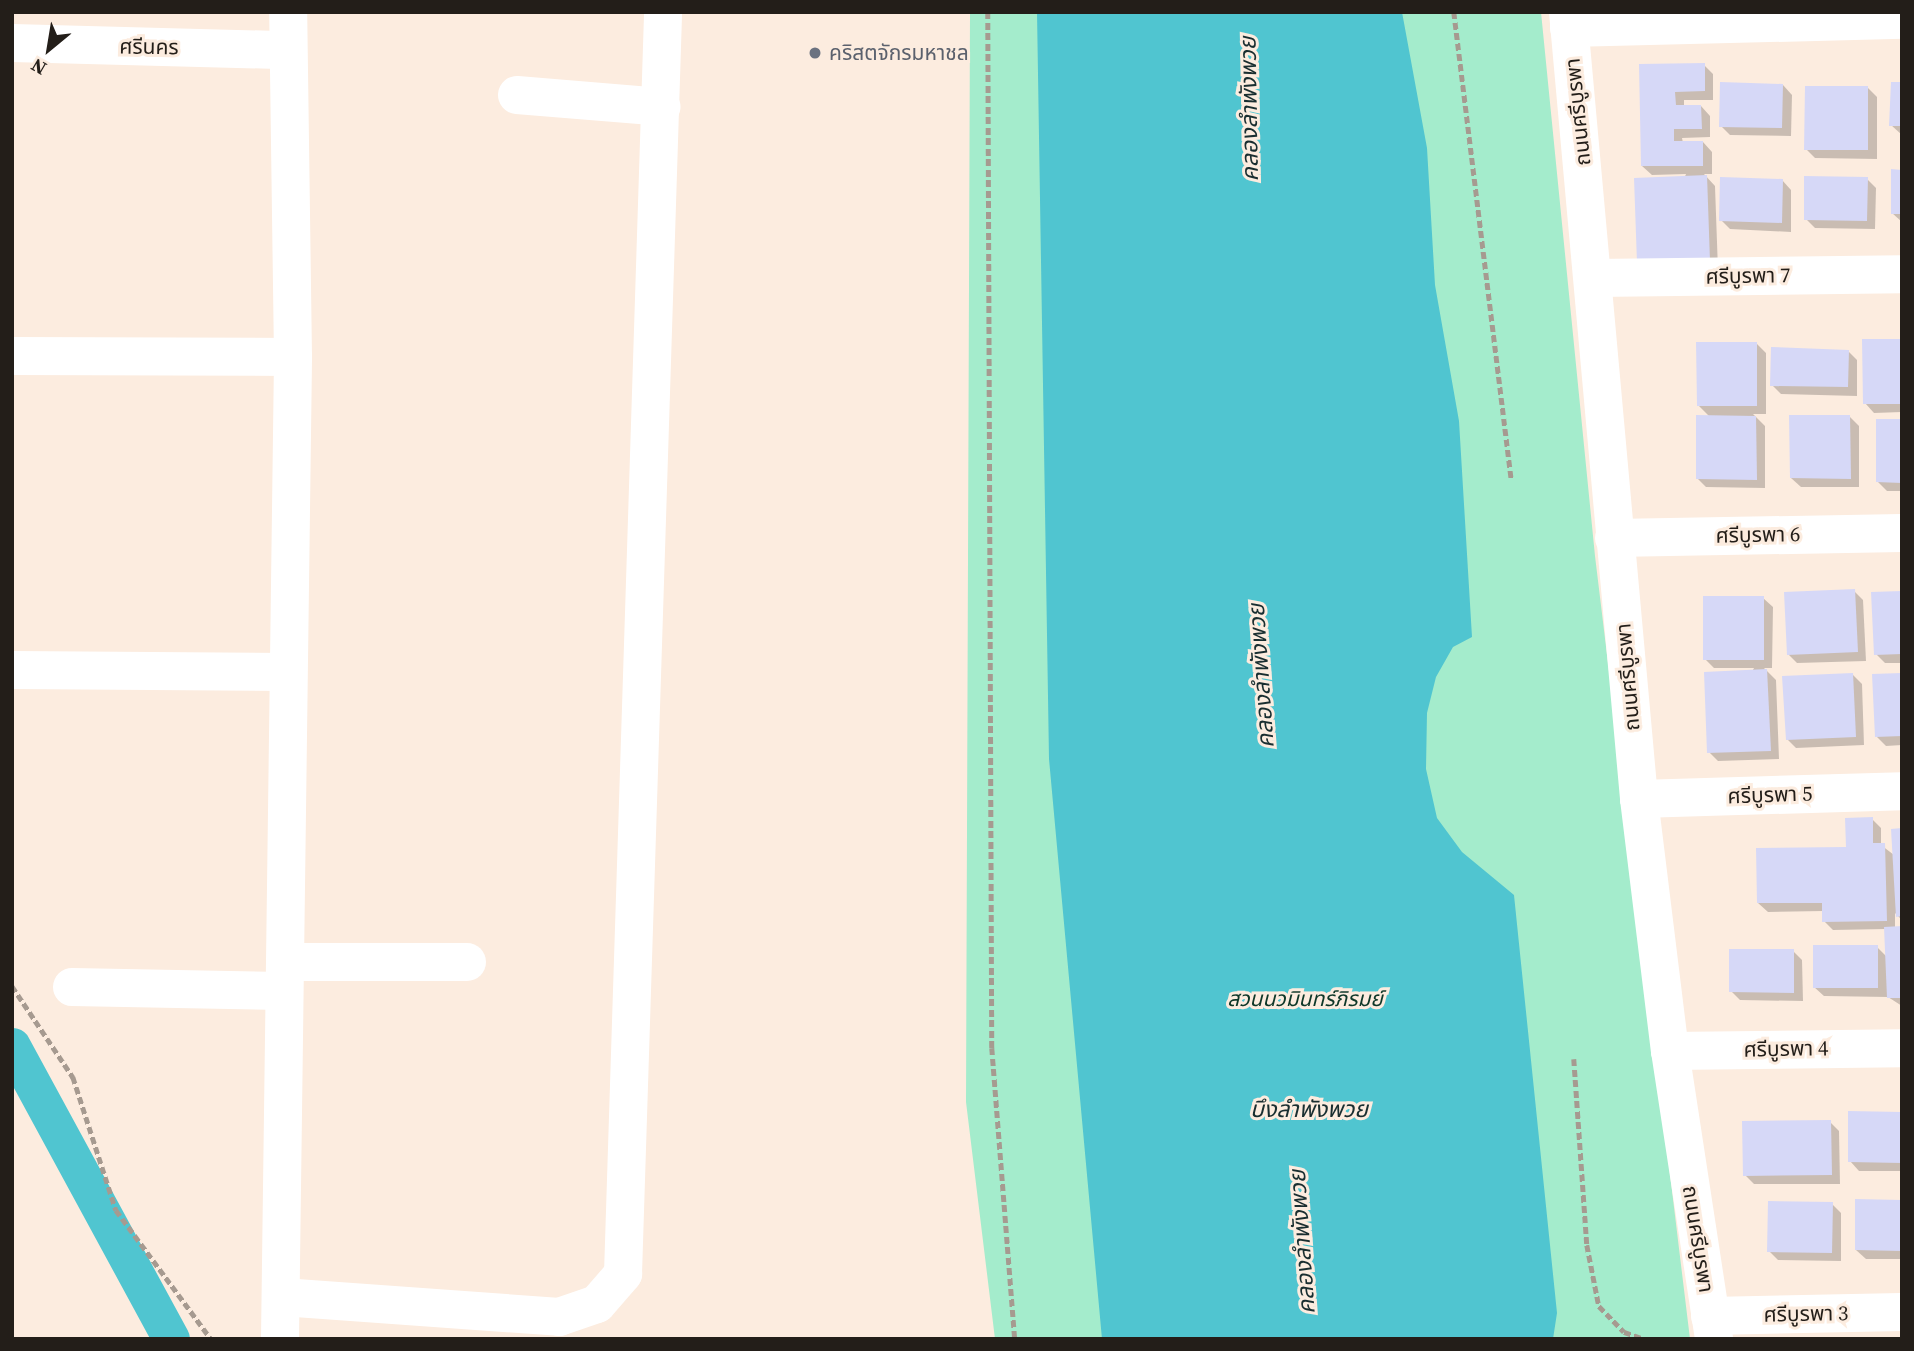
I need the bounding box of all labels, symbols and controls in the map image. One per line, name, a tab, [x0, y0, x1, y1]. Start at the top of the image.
north arrow	[14, 14, 84, 84]
street label: ศรีนคร	[119, 34, 179, 60]
water label: คลองลำพังพวย	[1234, 36, 1264, 182]
place label: คริสตจักรมหาชล	[829, 40, 969, 66]
marker: คริสตจักรมหาชล	[807, 45, 823, 61]
text: N	[26, 52, 51, 82]
street label: ถนนศรีบูรพา	[1560, 57, 1596, 167]
street label: ศรีบูรพา 7	[1705, 263, 1791, 289]
street label: ศรีบูรพา 6	[1715, 522, 1801, 548]
water label: คลองลำพังพวย	[1242, 603, 1280, 749]
street label: ถนนศรีบูรพา	[1611, 622, 1645, 732]
street label: ศรีบูรพา 5	[1727, 781, 1813, 809]
park label: สวนนวมินทร์ภิรมย์	[1227, 986, 1383, 1012]
street label: ศรีบูรพา 4	[1743, 1036, 1829, 1062]
water label: บึงลำพังพวย	[1250, 1095, 1368, 1123]
water label: คลองลำพังพวย	[1283, 1169, 1321, 1315]
street label: ถนนศรีบูรพา	[1677, 1184, 1719, 1294]
street label: ศรีบูรพา 3	[1763, 1301, 1849, 1327]

